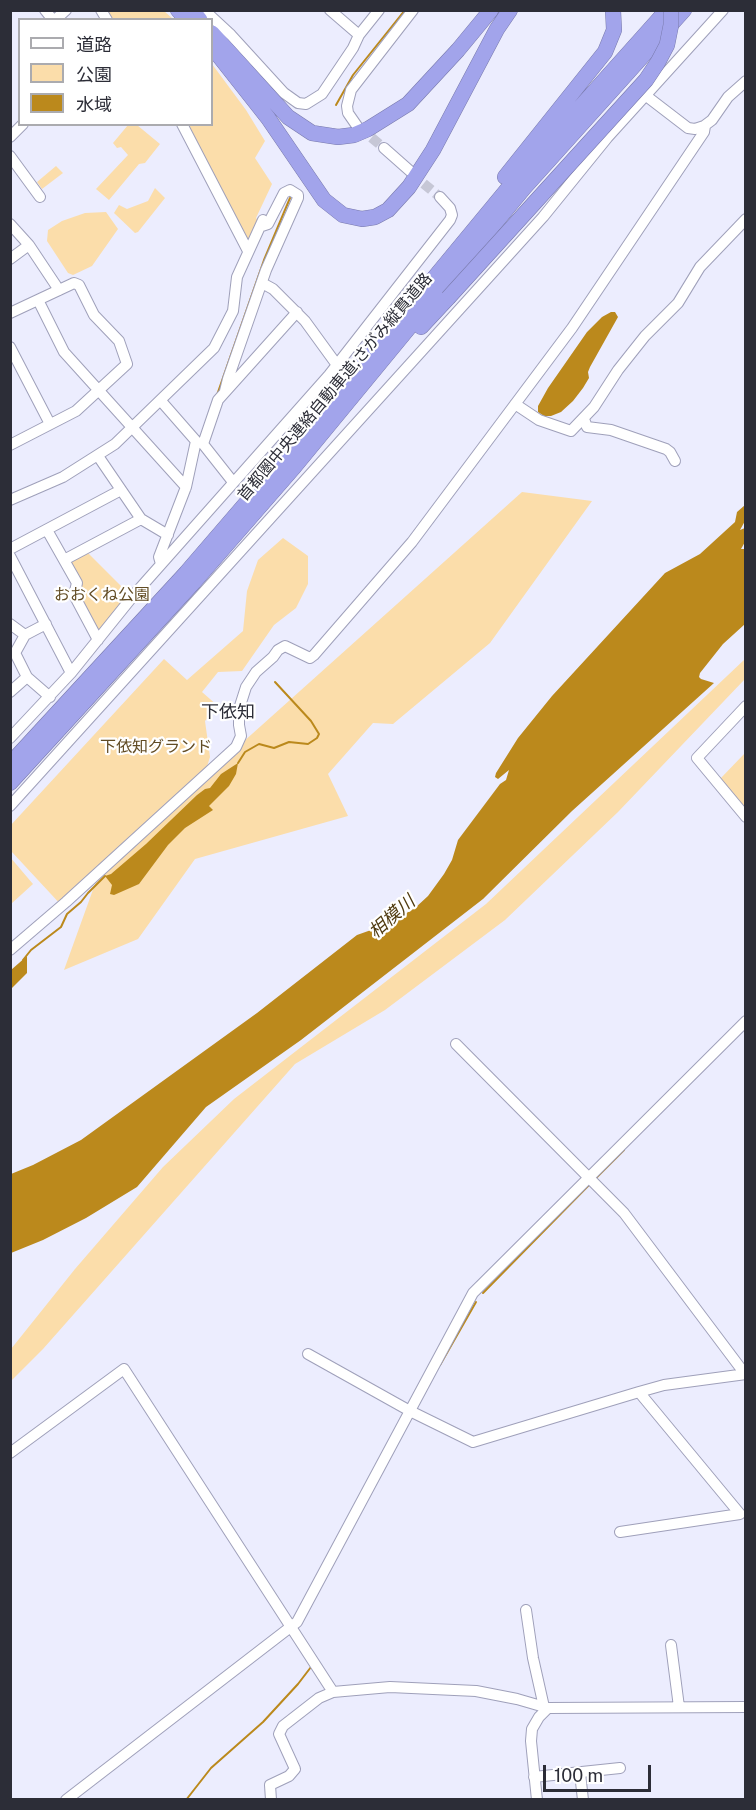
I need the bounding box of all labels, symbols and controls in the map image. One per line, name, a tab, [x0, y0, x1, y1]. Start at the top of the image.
legend	[18, 18, 213, 126]
text: 道路	[76, 34, 112, 55]
text: 公園	[76, 64, 112, 85]
text: 水域	[76, 94, 112, 115]
street label: 首都圏中央連絡自動車道;さがみ縦貫道路	[234, 269, 436, 505]
park label: おおくね公園	[54, 585, 150, 605]
district label: 下依知	[201, 701, 255, 723]
park label: 下依知グランド	[100, 737, 212, 757]
water label: 相模川	[365, 891, 419, 943]
scale bar	[546, 1753, 654, 1791]
text: 100 m	[554, 1765, 603, 1786]

